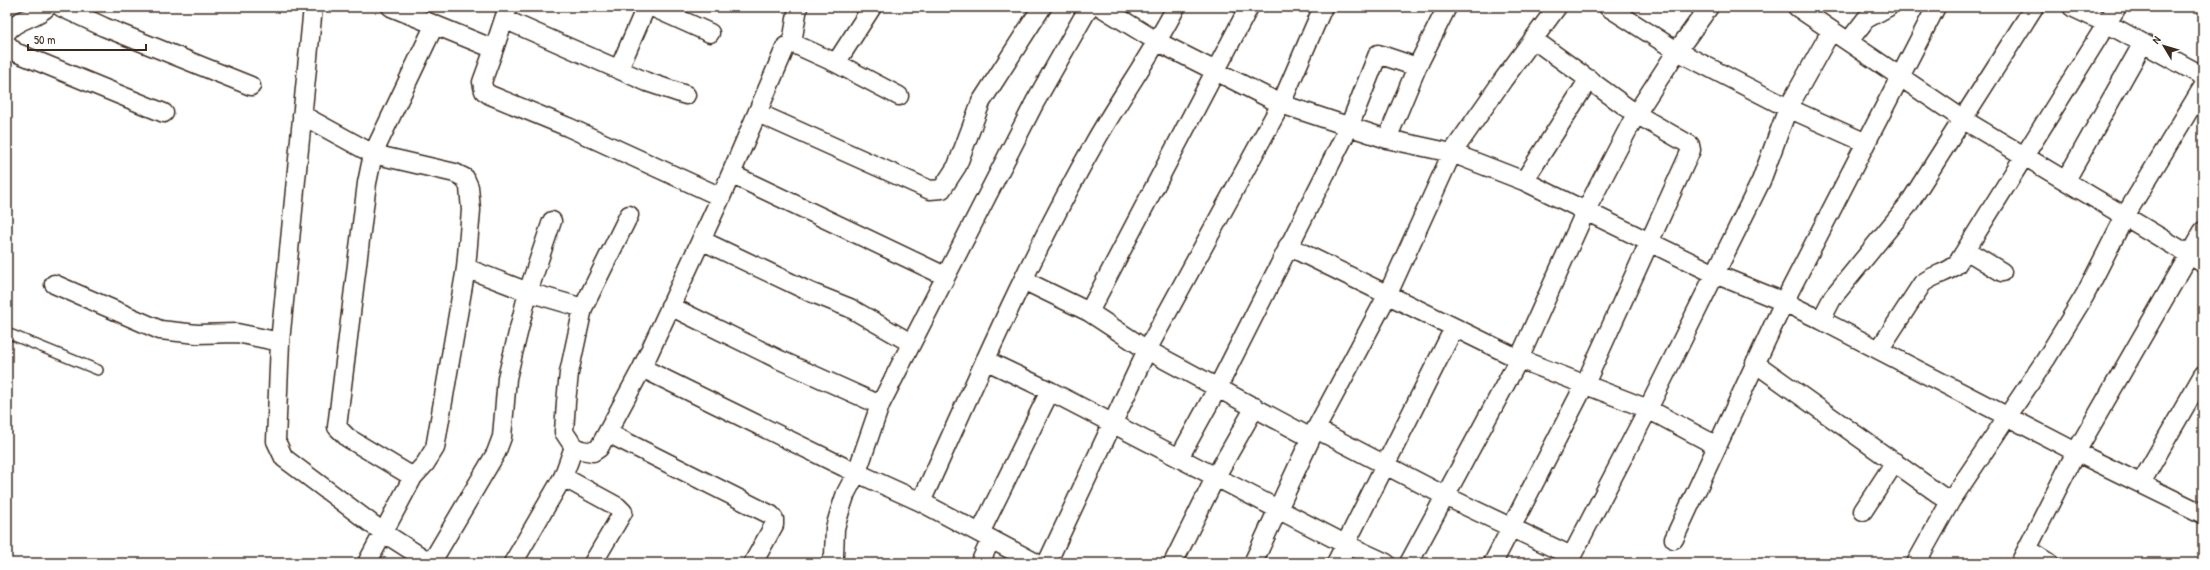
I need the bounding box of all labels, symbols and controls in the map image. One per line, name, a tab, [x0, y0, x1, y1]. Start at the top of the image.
scale bar	[28, 26, 146, 52]
north arrow	[2144, 26, 2184, 66]
text: 50 m	[34, 31, 55, 48]
text: N	[2149, 33, 2164, 46]

